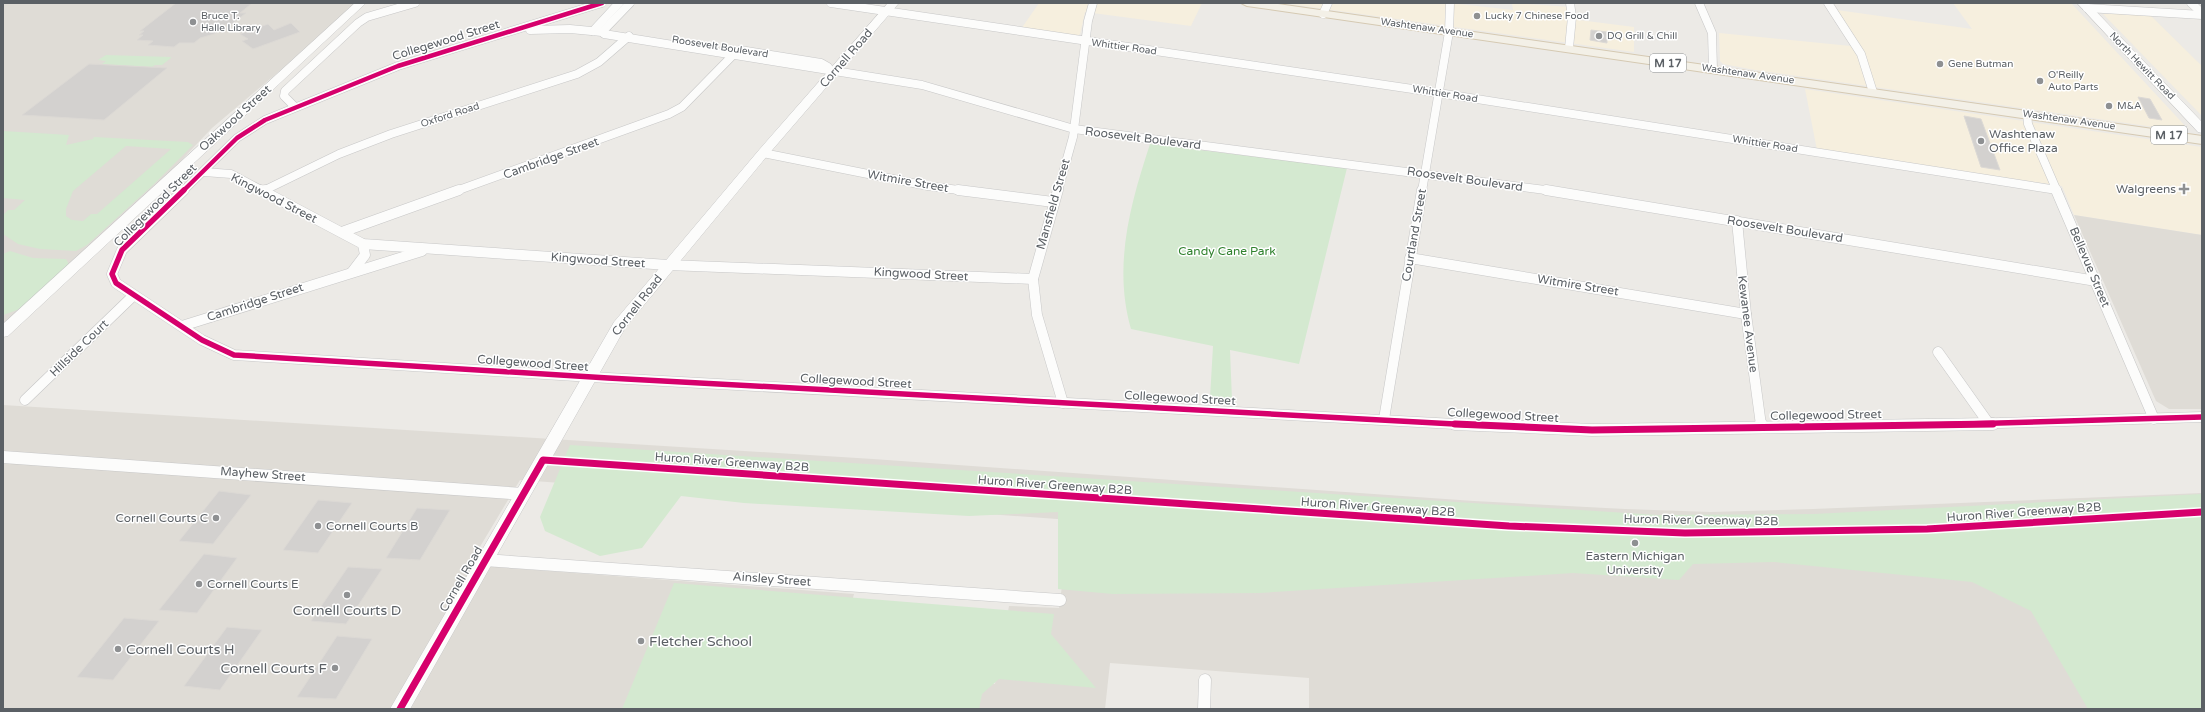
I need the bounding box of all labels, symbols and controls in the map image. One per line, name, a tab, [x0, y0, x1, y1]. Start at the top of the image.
place label: Bruce T. Halle Library	[201, 10, 261, 34]
place label: Lucky 7 Chinese Food	[1485, 10, 1589, 22]
marker: Lucky 7 Chinese Food	[1472, 11, 1482, 21]
street label: Washtenaw Avenue	[1380, 16, 1474, 40]
marker: Bruce T. Halle Library	[188, 17, 198, 27]
street label: Collegewood Street	[391, 17, 502, 63]
street label: Cornell Road	[817, 26, 875, 90]
place label: DQ Grill & Chill	[1607, 30, 1677, 42]
street label: North Hewitt Road	[2107, 30, 2177, 102]
marker: DQ Grill & Chill	[1594, 31, 1604, 41]
street label: Roosevelt Boulevard	[671, 33, 769, 61]
street label: Whittier Road	[1090, 36, 1158, 58]
road number: M 17	[1650, 54, 1686, 72]
place label: Gene Butman	[1948, 58, 2013, 70]
marker: Gene Butman	[1935, 59, 1945, 69]
street label: Washtenaw Avenue	[1701, 62, 1795, 86]
place label: O'Reilly Auto Parts	[2048, 69, 2099, 93]
marker: O'Reilly Auto Parts	[2035, 76, 2045, 86]
street label: Oakwood Street	[196, 82, 274, 154]
street label: Whittier Road	[1411, 83, 1479, 105]
street label: Oxford Road	[419, 100, 481, 130]
place label: M&A	[2117, 100, 2141, 112]
marker: M&A	[2104, 101, 2114, 111]
street label: Washtenaw Avenue	[2022, 108, 2116, 132]
street label: Roosevelt Boulevard	[1084, 124, 1202, 152]
road number: M 17	[2151, 126, 2187, 144]
place label: Washtenaw Office Plaza	[1989, 127, 2058, 155]
street label: Whittier Road	[1731, 133, 1799, 155]
street label: Cambridge Street	[501, 134, 601, 182]
marker: Washtenaw Office Plaza	[1976, 136, 1986, 146]
street label: Mansfield Street	[1033, 157, 1073, 251]
street label: Collegewood Street	[111, 160, 200, 249]
street label: Roosevelt Boulevard	[1406, 164, 1524, 194]
street label: Witmire Street	[866, 167, 950, 195]
street label: Kingwood Street	[229, 170, 320, 226]
place label: Walgreens	[2116, 182, 2176, 196]
marker: Walgreens	[2179, 184, 2189, 194]
street label: Courtland Street	[1399, 187, 1429, 282]
street label: Roosevelt Boulevard	[1726, 213, 1844, 245]
street label: Bellevue Street	[2067, 225, 2113, 310]
park label: Candy Cane Park	[1178, 244, 1276, 258]
street label: Kingwood Street	[550, 250, 646, 270]
street label: Kingwood Street	[873, 265, 969, 283]
street label: Cornell Road	[609, 272, 665, 338]
street label: Witmire Street	[1536, 272, 1620, 298]
street label: Kewanee Avenue	[1735, 275, 1761, 374]
street label: Cambridge Street	[205, 280, 305, 324]
street label: Hillside Court	[47, 316, 112, 379]
street label: Collegewood Street	[477, 352, 590, 374]
street label: Collegewood Street	[800, 371, 912, 391]
street label: Collegewood Street	[1124, 388, 1236, 408]
street label: Collegewood Street	[1447, 405, 1559, 425]
street label: Collegewood Street	[1770, 407, 1882, 423]
street label: Huron River Greenway B2B	[654, 450, 810, 474]
street label: Mayhew Street	[220, 464, 307, 484]
street label: Huron River Greenway B2B	[977, 473, 1133, 497]
street label: Huron River Greenway B2B	[1300, 495, 1456, 519]
street label: Huron River Greenway B2B	[1946, 500, 2102, 524]
place label: Cornell Courts C	[116, 511, 208, 525]
street label: Huron River Greenway B2B	[1624, 512, 1778, 528]
marker: Cornell Courts C	[211, 513, 221, 523]
place label: Cornell Courts B	[326, 519, 418, 533]
marker: Cornell Courts B	[313, 521, 323, 531]
marker: Eastern Michigan University	[1630, 538, 1640, 548]
street label: Cornell Road	[437, 544, 485, 614]
place label: Eastern Michigan University	[1585, 549, 1685, 577]
street label: Ainsley Street	[732, 569, 812, 589]
place label: Cornell Courts E	[207, 577, 299, 591]
marker: Cornell Courts E	[194, 579, 204, 589]
marker: Cornell Courts D	[342, 590, 352, 600]
place label: Cornell Courts D	[293, 602, 401, 619]
place label: Fletcher School	[649, 633, 752, 650]
marker: Fletcher School	[636, 636, 646, 646]
place label: Cornell Courts H	[126, 641, 235, 658]
marker: Cornell Courts H	[113, 644, 123, 654]
place label: Cornell Courts F	[220, 660, 327, 677]
marker: Cornell Courts F	[330, 663, 340, 673]

